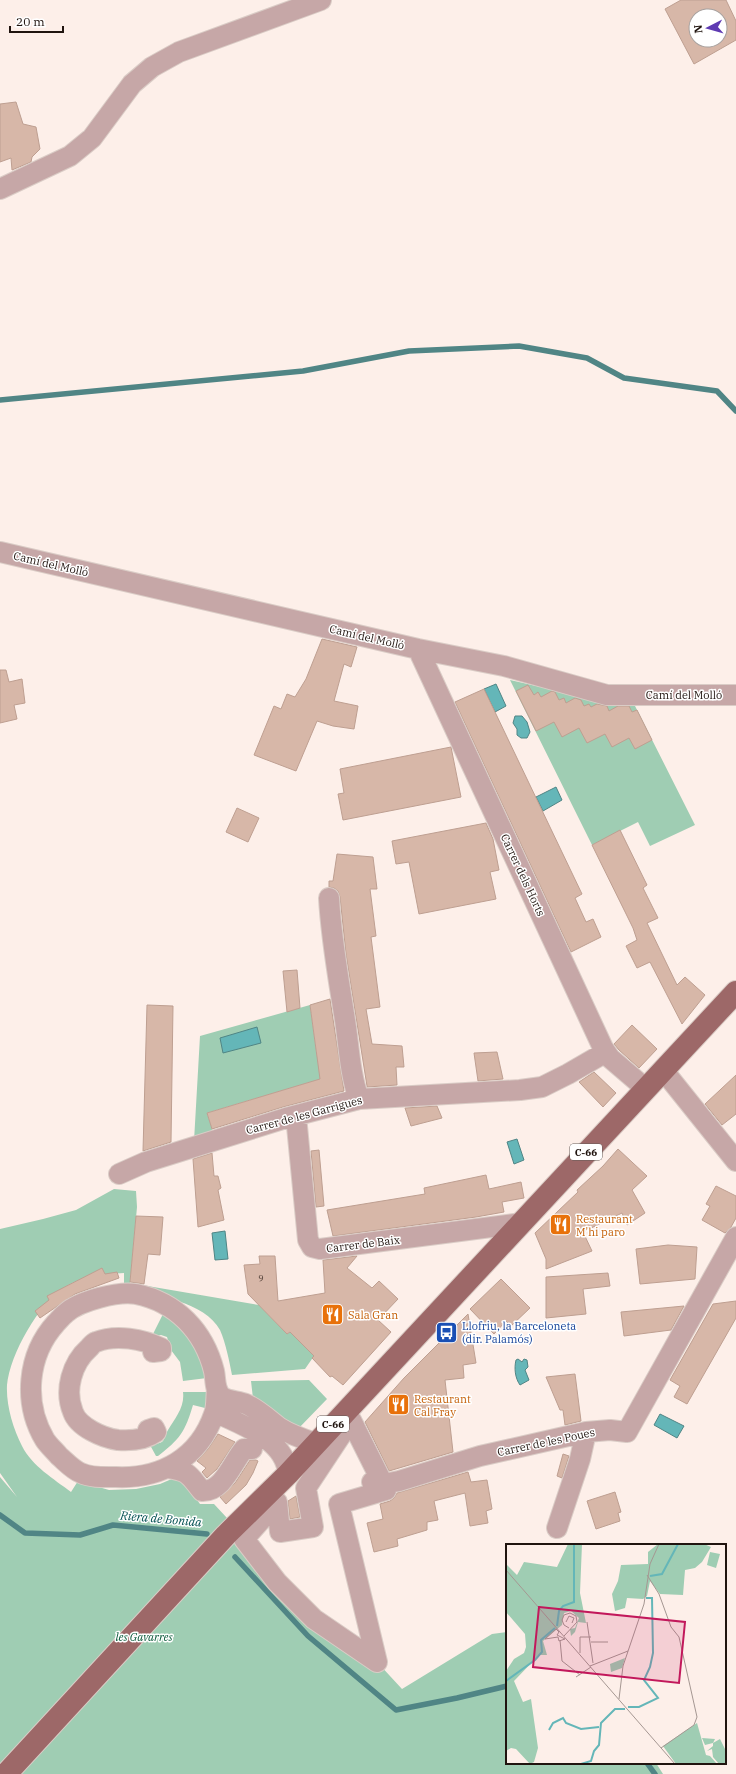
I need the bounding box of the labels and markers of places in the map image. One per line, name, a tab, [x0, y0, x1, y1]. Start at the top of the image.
restaurant icon: Restaurant M'hi paro	[548, 1212, 574, 1238]
place label: Restaurant M'hi paro	[576, 1212, 633, 1239]
restaurant icon: Sala Gran	[319, 1302, 345, 1328]
place label: Sala Gran	[348, 1308, 398, 1322]
bus stop icon: Llofriu, la Barceloneta (dir. Palamós)	[433, 1319, 459, 1345]
place label: Llofriu, la Barceloneta (dir. Palamós)	[462, 1319, 576, 1346]
restaurant icon: Restaurant Cal Fray	[385, 1392, 411, 1418]
place label: Restaurant Cal Fray	[414, 1392, 471, 1419]

